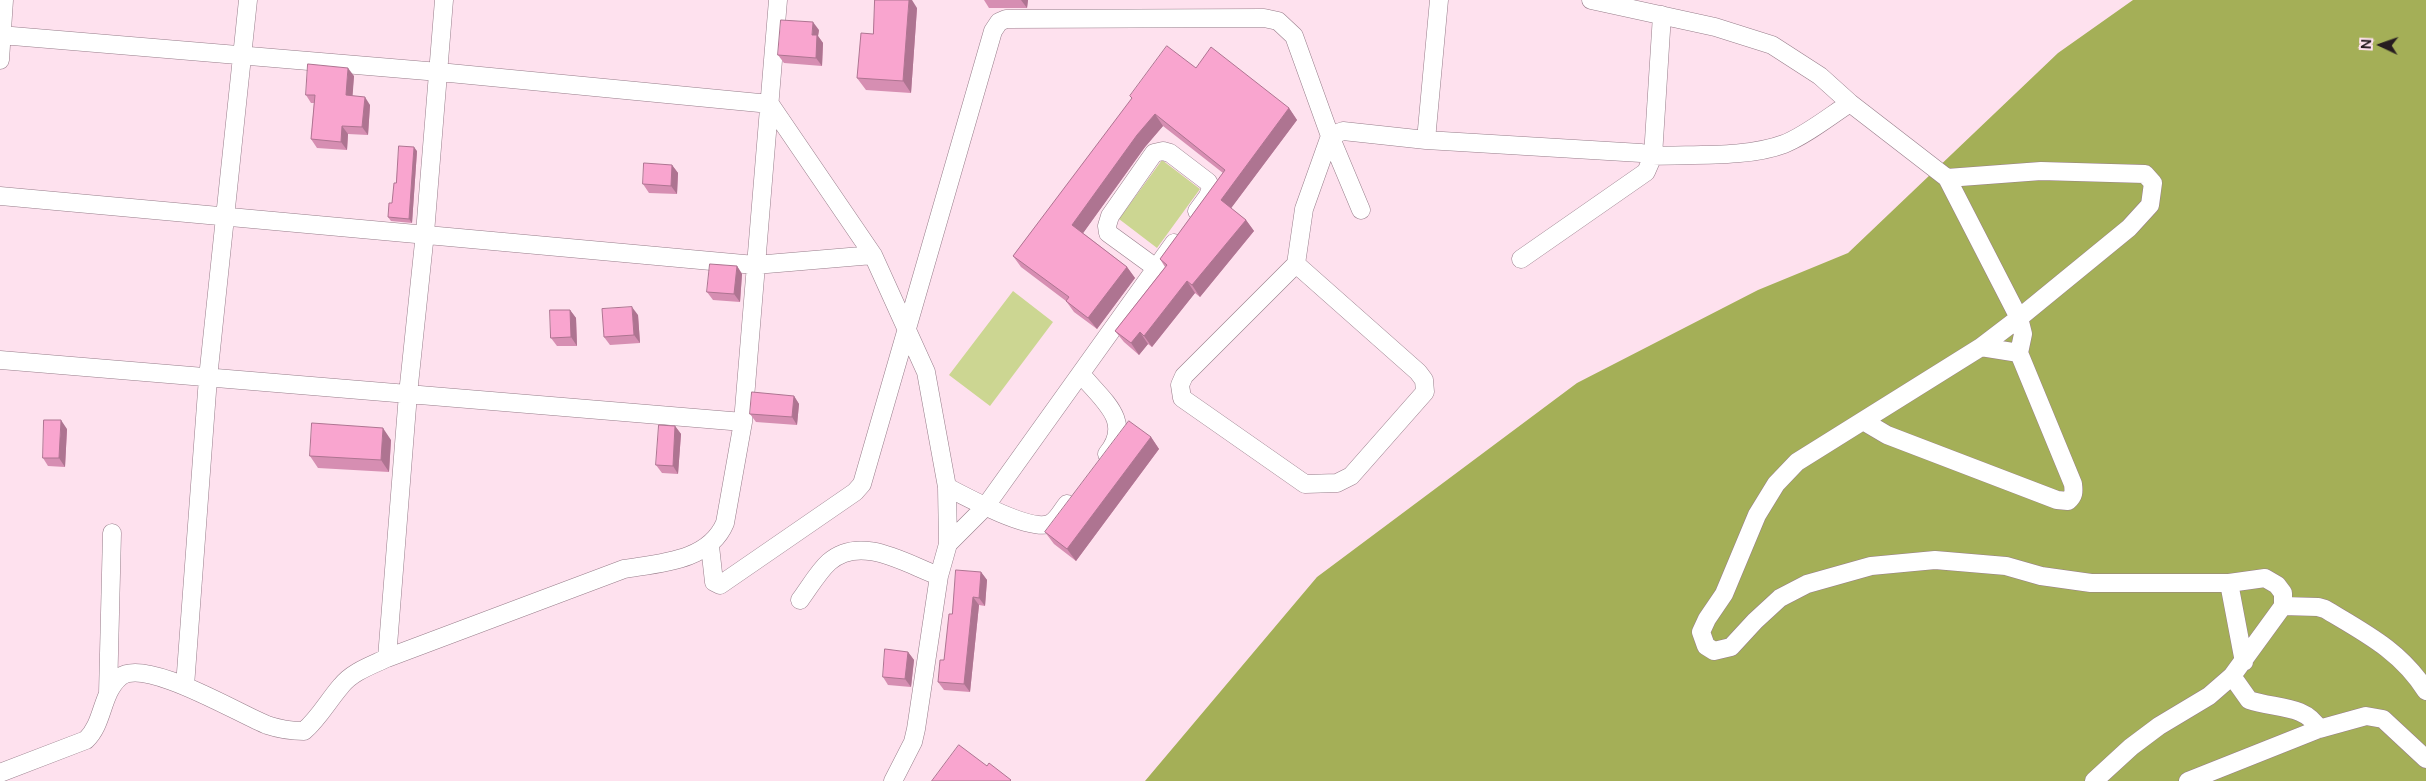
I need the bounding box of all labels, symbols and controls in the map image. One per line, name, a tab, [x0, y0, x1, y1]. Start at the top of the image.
north arrow	[2356, 20, 2406, 70]
text: N	[2357, 39, 2375, 50]

